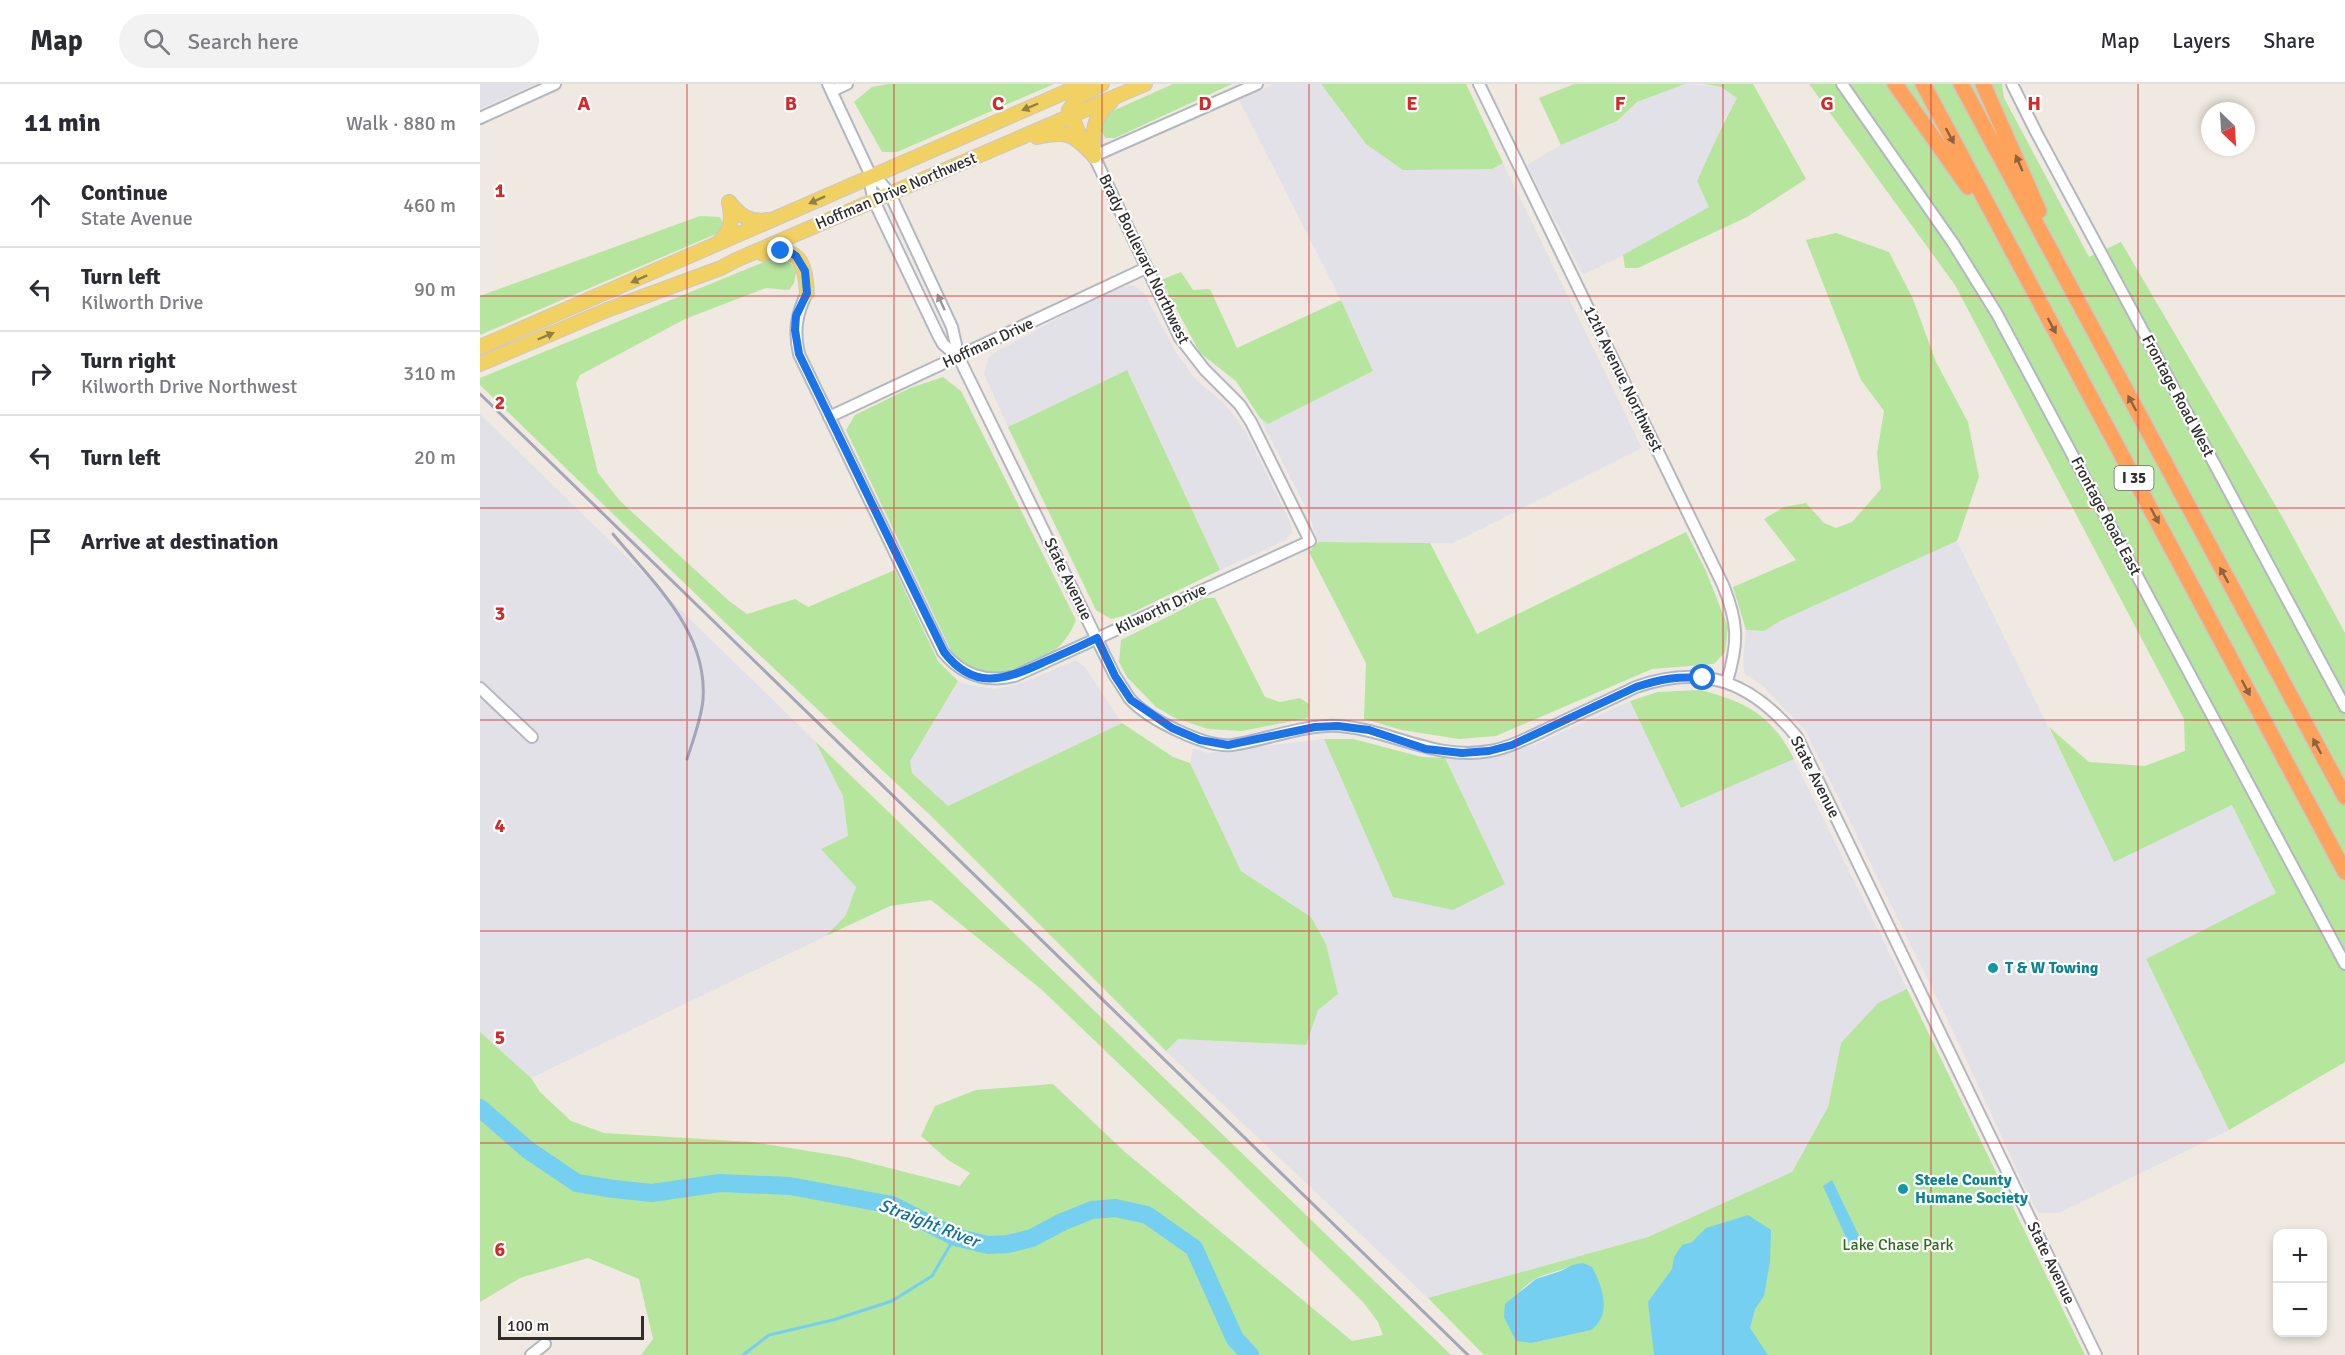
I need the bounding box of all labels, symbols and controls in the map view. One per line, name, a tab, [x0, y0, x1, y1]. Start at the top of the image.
search box	[119, 14, 539, 68]
text: Map	[30, 24, 83, 58]
icon: search	[140, 25, 173, 58]
text: Search here	[188, 28, 299, 55]
text: Map	[2101, 28, 2139, 54]
text: Layers	[2172, 28, 2230, 54]
text: Share	[2263, 28, 2315, 54]
text: A	[578, 91, 591, 116]
text: B	[785, 91, 797, 116]
text: C	[992, 91, 1004, 116]
text: D	[1198, 91, 1212, 116]
text: E	[1406, 91, 1418, 116]
text: F	[1615, 91, 1626, 116]
text: G	[1820, 91, 1834, 116]
text: H	[2027, 91, 2041, 116]
one-way arrow	[1021, 102, 1039, 112]
north arrow	[2201, 102, 2255, 156]
text: 11 min	[24, 107, 101, 139]
text: Walk · 880 m	[346, 111, 456, 136]
one-way arrow	[1945, 127, 1955, 144]
street label: Hoffman Drive Northwest	[812, 148, 980, 234]
one-way arrow	[2013, 154, 2023, 172]
street label: Brady Boulevard Northwest	[1094, 171, 1194, 348]
text: 1	[495, 178, 506, 203]
text: Continue	[81, 179, 168, 206]
icon: ahead	[24, 189, 57, 222]
text: 460 m	[403, 193, 456, 218]
one-way arrow	[808, 196, 826, 205]
text: State Avenue	[81, 206, 193, 231]
route end	[767, 237, 793, 263]
text: Turn left	[81, 263, 161, 290]
icon: left	[24, 273, 57, 306]
one-way arrow	[630, 274, 647, 283]
text: 90 m	[414, 277, 456, 302]
text: Kilworth Drive	[81, 290, 203, 315]
one-way arrow	[936, 294, 945, 311]
street label: 12th Avenue Northwest	[1579, 303, 1667, 456]
street label: Hoffman Drive	[939, 313, 1037, 373]
one-way arrow	[2047, 318, 2057, 335]
one-way arrow	[537, 331, 555, 341]
street label: Frontage Road West	[2137, 331, 2219, 461]
text: Turn right	[81, 347, 176, 374]
icon: right	[24, 357, 57, 390]
text: 310 m	[403, 361, 456, 386]
text: Kilworth Drive Northwest	[81, 374, 297, 399]
text: 2	[495, 390, 505, 415]
one-way arrow	[2127, 394, 2137, 411]
icon: left	[24, 441, 57, 474]
text: Turn left	[81, 444, 161, 471]
text: 20 m	[414, 445, 456, 470]
street label: Frontage Road East	[2066, 453, 2146, 579]
road number: I 35	[2114, 466, 2154, 490]
one-way arrow	[2150, 508, 2160, 525]
icon: arrive	[24, 525, 57, 558]
text: Arrive at destination	[81, 528, 278, 555]
street label: State Avenue	[1039, 534, 1097, 624]
one-way arrow	[2219, 566, 2229, 583]
street label: Kilworth Drive	[1112, 579, 1210, 639]
text: 3	[495, 601, 505, 626]
route start	[1689, 664, 1715, 690]
one-way arrow	[2241, 679, 2251, 697]
street label: State Avenue	[1786, 733, 1844, 821]
one-way arrow	[2313, 737, 2323, 755]
text: 4	[495, 813, 506, 838]
place label: T & W Towing	[2005, 958, 2099, 978]
marker: T & W Towing	[1986, 961, 2000, 975]
text: 5	[495, 1025, 505, 1050]
place label: Steele County Humane Society	[1915, 1170, 2028, 1208]
marker: Steele County Humane Society	[1896, 1182, 1910, 1196]
water label: Straight River	[876, 1194, 984, 1253]
street label: State Avenue	[2022, 1218, 2080, 1308]
map controls	[2273, 1229, 2327, 1337]
button: +	[2273, 1229, 2327, 1283]
park label: Lake Chase Park	[1842, 1235, 1954, 1255]
text: 6	[495, 1237, 506, 1262]
button: −	[2273, 1283, 2327, 1337]
scale bar	[498, 1313, 644, 1340]
text: 100 m	[507, 1316, 549, 1336]

